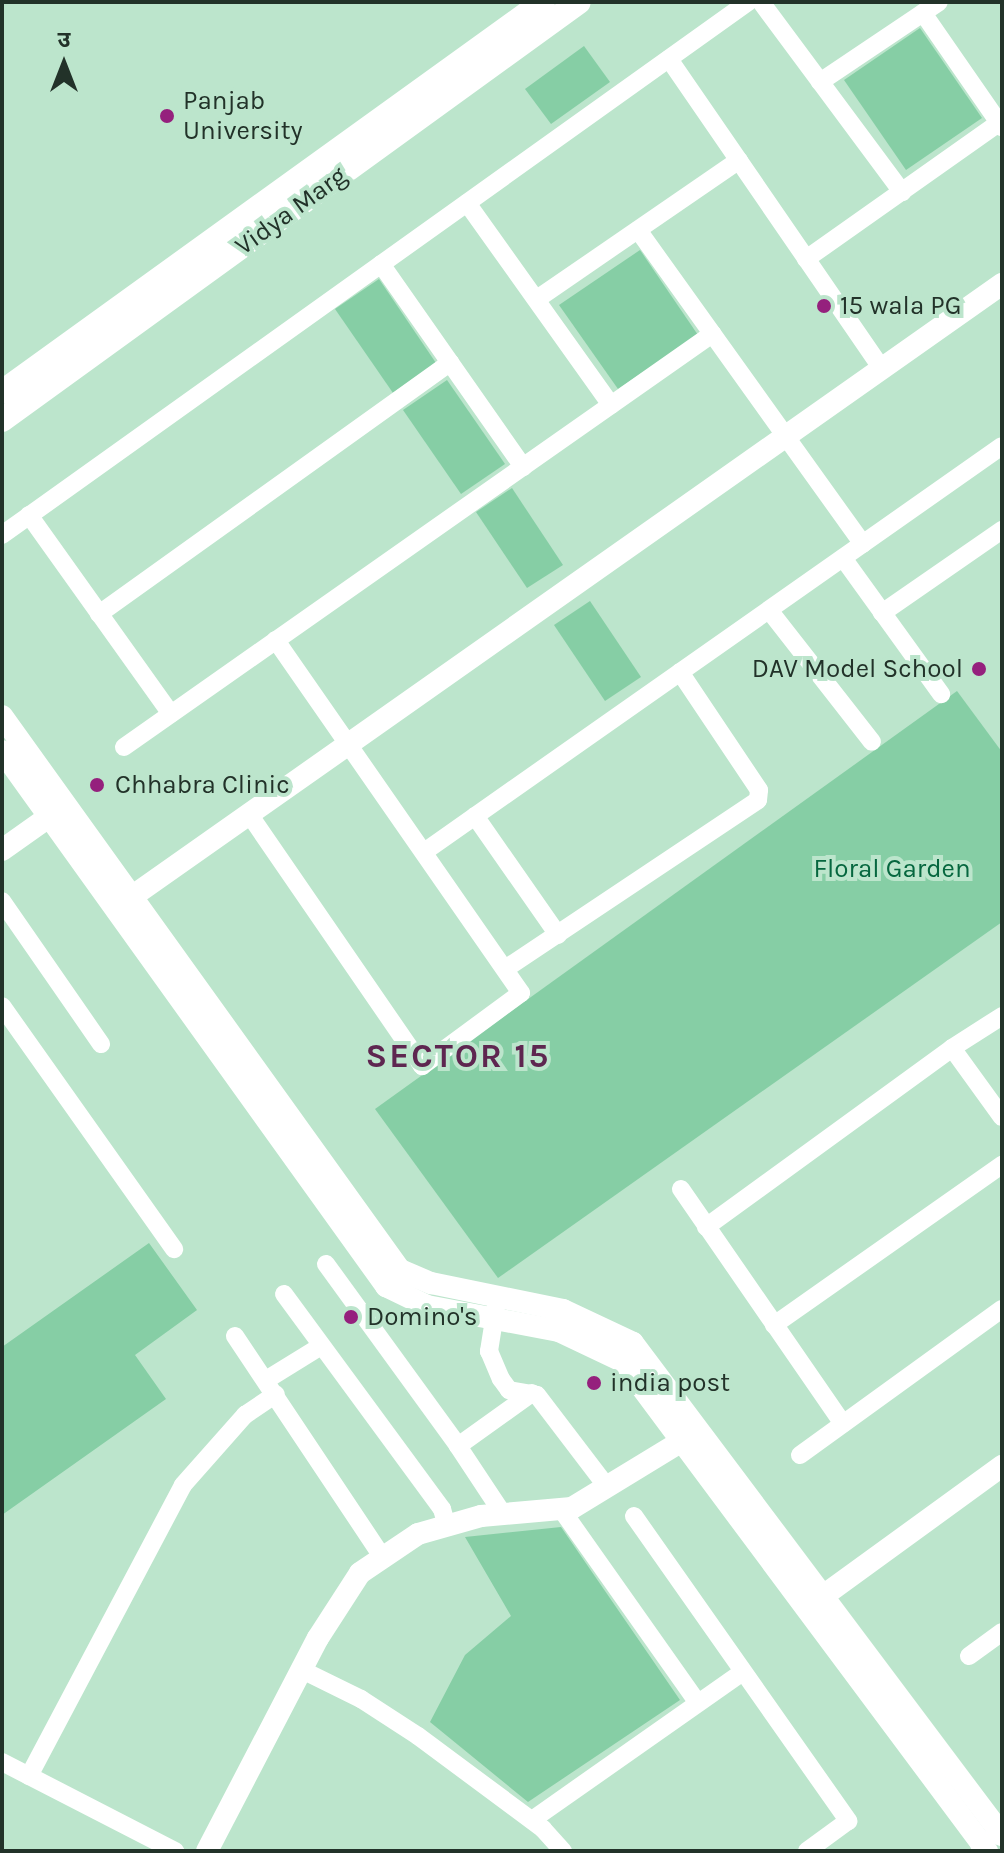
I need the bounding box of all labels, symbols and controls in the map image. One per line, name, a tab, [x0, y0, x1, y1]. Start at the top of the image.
north arrow	[24, 24, 104, 104]
text: उ	[58, 27, 70, 53]
place label: Panjab University	[183, 85, 303, 146]
marker: Panjab University	[158, 107, 176, 125]
street label: Vidya Marg	[229, 160, 353, 262]
place label: 15 wala PG	[840, 290, 961, 322]
marker: 15 wala PG	[815, 297, 833, 315]
place label: DAV Model School	[752, 653, 963, 685]
marker: DAV Model School	[970, 660, 988, 678]
place label: Chhabra Clinic	[115, 769, 290, 801]
marker: Chhabra Clinic	[86, 774, 108, 796]
park label: Floral Garden	[813, 853, 971, 885]
district label: SECTOR 15	[366, 1037, 550, 1077]
place label: Domino's	[367, 1301, 478, 1333]
marker: Domino's	[342, 1308, 360, 1326]
place label: india post	[610, 1367, 730, 1399]
marker: india post	[585, 1374, 603, 1392]

